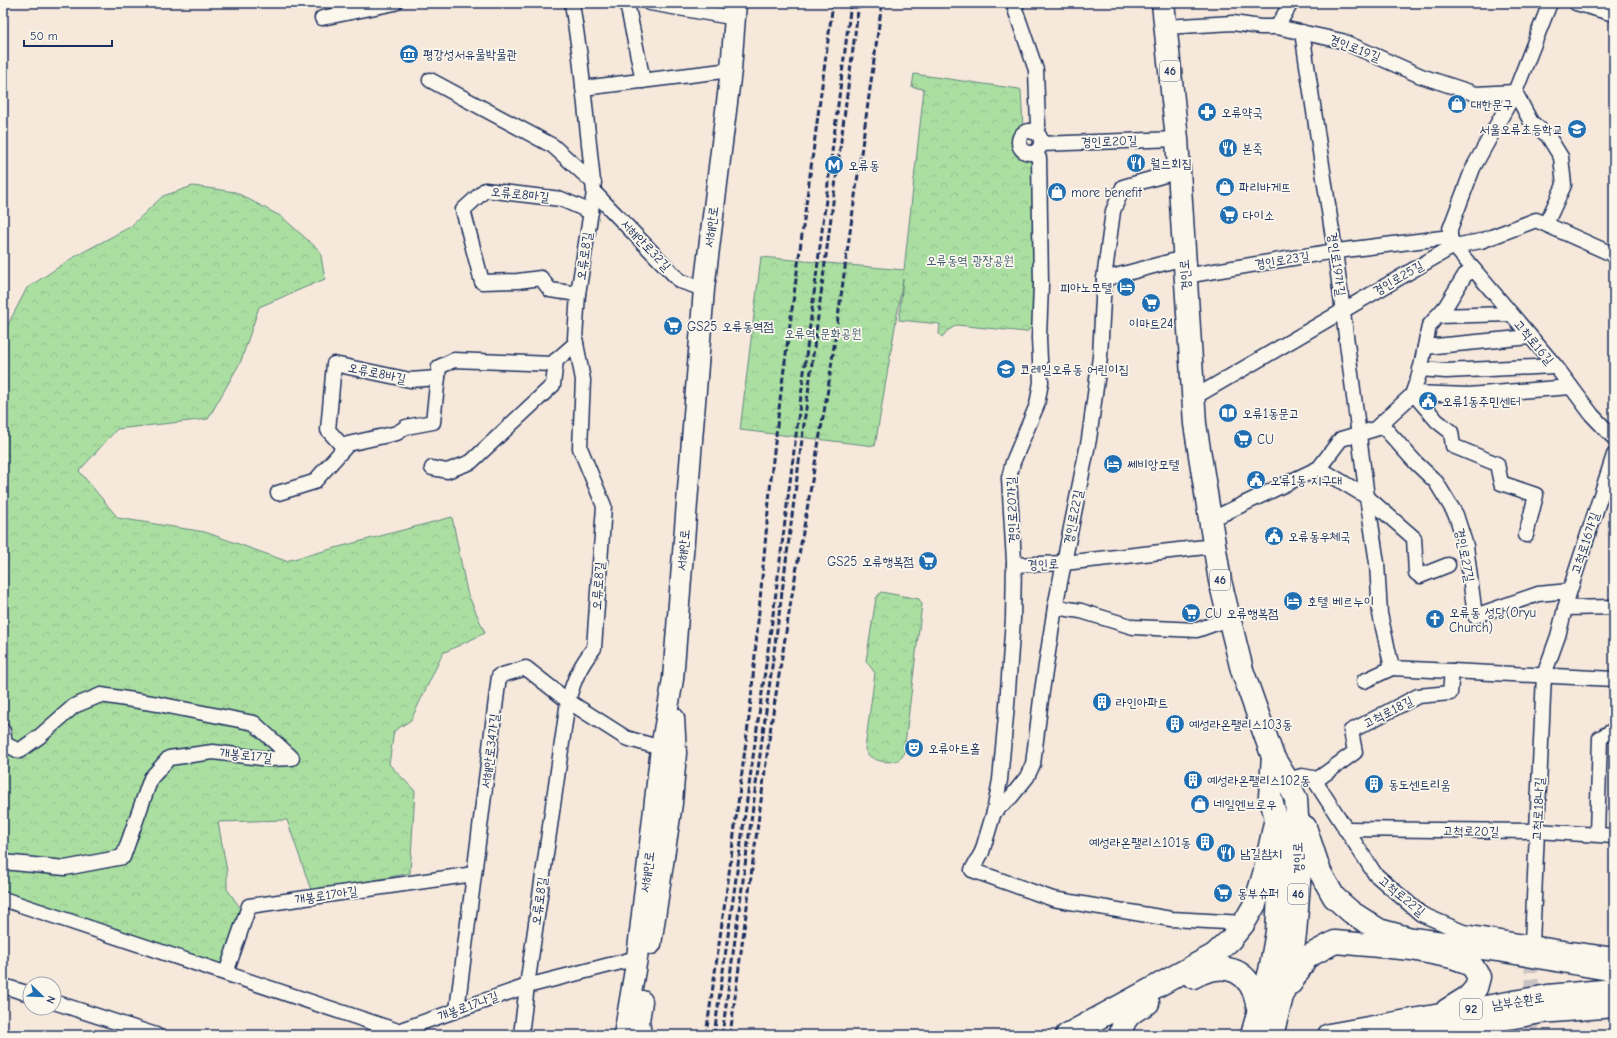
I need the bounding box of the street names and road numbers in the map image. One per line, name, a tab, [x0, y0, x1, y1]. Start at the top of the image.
street label: 경인로19길	[1327, 31, 1383, 65]
road number: 46	[1160, 61, 1180, 81]
street label: 경인로20길	[1080, 133, 1138, 149]
street label: 오류로8마길	[490, 183, 550, 205]
street label: 서해안로	[701, 205, 721, 249]
street label: 서해안로32길	[618, 216, 674, 274]
street label: 오류로8길	[573, 231, 595, 281]
street label: 경인로19가길	[1325, 231, 1349, 297]
street label: 경인로23길	[1254, 248, 1310, 272]
street label: 경인로25길	[1370, 258, 1426, 298]
street label: 경인로	[1176, 259, 1194, 291]
street label: 고척로16길	[1511, 316, 1557, 368]
street label: 오류로8바길	[347, 360, 407, 386]
street label: 경인로20가길	[1003, 476, 1021, 544]
street label: 경인로22길	[1060, 488, 1086, 546]
street label: 고척로16가길	[1568, 510, 1602, 576]
street label: 경인로27길	[1452, 527, 1478, 583]
street label: 서해안로	[674, 529, 692, 571]
street label: 경인로	[1027, 556, 1059, 572]
street label: 오류로8길	[589, 561, 607, 611]
road number: 46	[1210, 570, 1230, 590]
street label: 고척로18길	[1361, 693, 1415, 731]
street label: 서해안로34가길	[478, 713, 502, 789]
street label: 개봉로17길	[219, 745, 273, 765]
street label: 고척로18나길	[1529, 777, 1547, 841]
street label: 고척로20길	[1443, 823, 1499, 839]
street label: 경인로	[1290, 842, 1306, 874]
street label: 서해안로	[637, 850, 657, 894]
street label: 고척로22길	[1376, 873, 1428, 919]
street label: 오류로8길	[528, 876, 550, 926]
street label: 개봉로17아길	[293, 883, 359, 907]
road number: 46	[1288, 884, 1308, 904]
street label: 개봉로17나길	[436, 988, 500, 1024]
street label: 남부순환로	[1491, 990, 1545, 1012]
road number: 92	[1460, 999, 1482, 1019]

